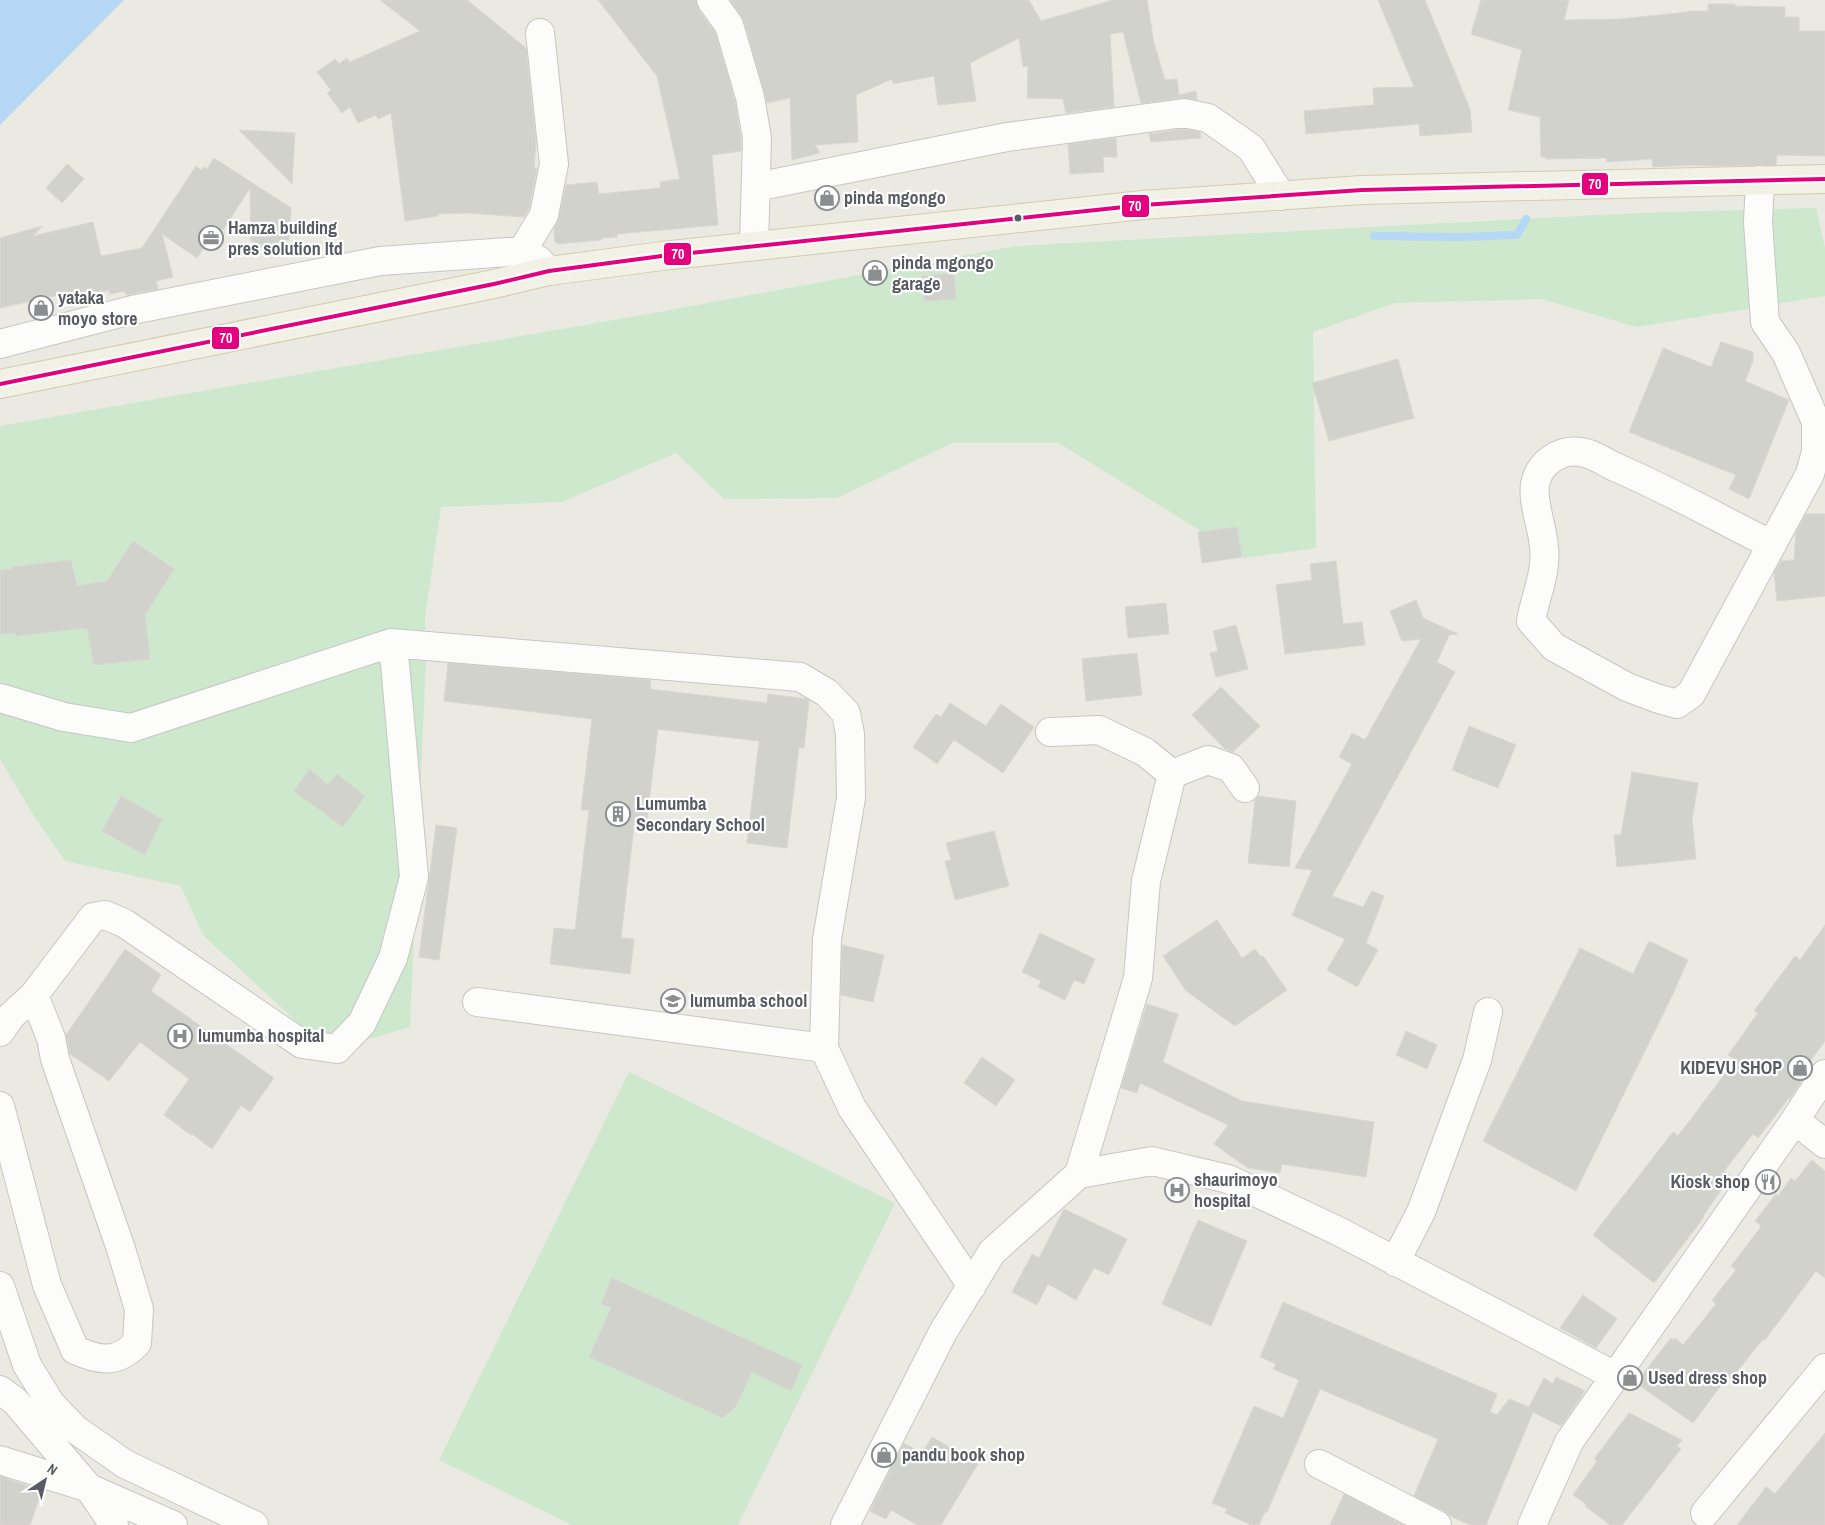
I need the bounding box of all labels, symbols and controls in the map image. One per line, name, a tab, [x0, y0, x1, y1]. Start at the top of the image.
line badge: 70	[1581, 172, 1609, 196]
text: 70	[1589, 175, 1601, 193]
shop icon: pinda mgongo	[814, 185, 840, 211]
place label: pinda mgongo	[844, 185, 946, 210]
line badge: 70	[1121, 194, 1150, 218]
text: 70	[1129, 197, 1141, 215]
unlabelled marker	[1013, 213, 1023, 223]
place label: Hamza building pres solution ltd	[228, 215, 343, 261]
office icon: Hamza building pres solution ltd	[198, 225, 224, 251]
line badge: 70	[663, 242, 692, 266]
text: 70	[672, 245, 684, 263]
place label: pinda mgongo garage	[892, 250, 994, 296]
shop icon: pinda mgongo garage	[862, 260, 888, 286]
place label: yataka moyo store	[58, 285, 138, 331]
shop icon: yataka moyo store	[28, 295, 54, 321]
line badge: 70	[211, 326, 240, 350]
text: 70	[220, 329, 232, 347]
place label: Lumumba Secondary School	[636, 791, 765, 837]
building icon: Lumumba Secondary School	[605, 801, 631, 827]
school or university icon: lumumba school	[660, 988, 686, 1014]
place label: lumumba school	[690, 988, 807, 1013]
hospital icon: lumumba hospital	[167, 1023, 193, 1049]
place label: lumumba hospital	[198, 1023, 324, 1048]
place label: KIDEVU SHOP	[1680, 1055, 1782, 1080]
shop icon: KIDEVU SHOP	[1787, 1055, 1813, 1081]
place label: shaurimoyo hospital	[1194, 1167, 1278, 1213]
place label: Kiosk shop	[1670, 1169, 1750, 1194]
restaurant icon: Kiosk shop	[1755, 1169, 1781, 1195]
hospital icon: shaurimoyo hospital	[1164, 1177, 1190, 1203]
shop icon: Used dress shop	[1617, 1365, 1643, 1391]
place label: Used dress shop	[1648, 1365, 1767, 1390]
shop icon: pandu book shop	[871, 1442, 897, 1468]
place label: pandu book shop	[902, 1442, 1025, 1467]
north arrow	[20, 1455, 70, 1505]
text: N	[44, 1460, 61, 1479]

